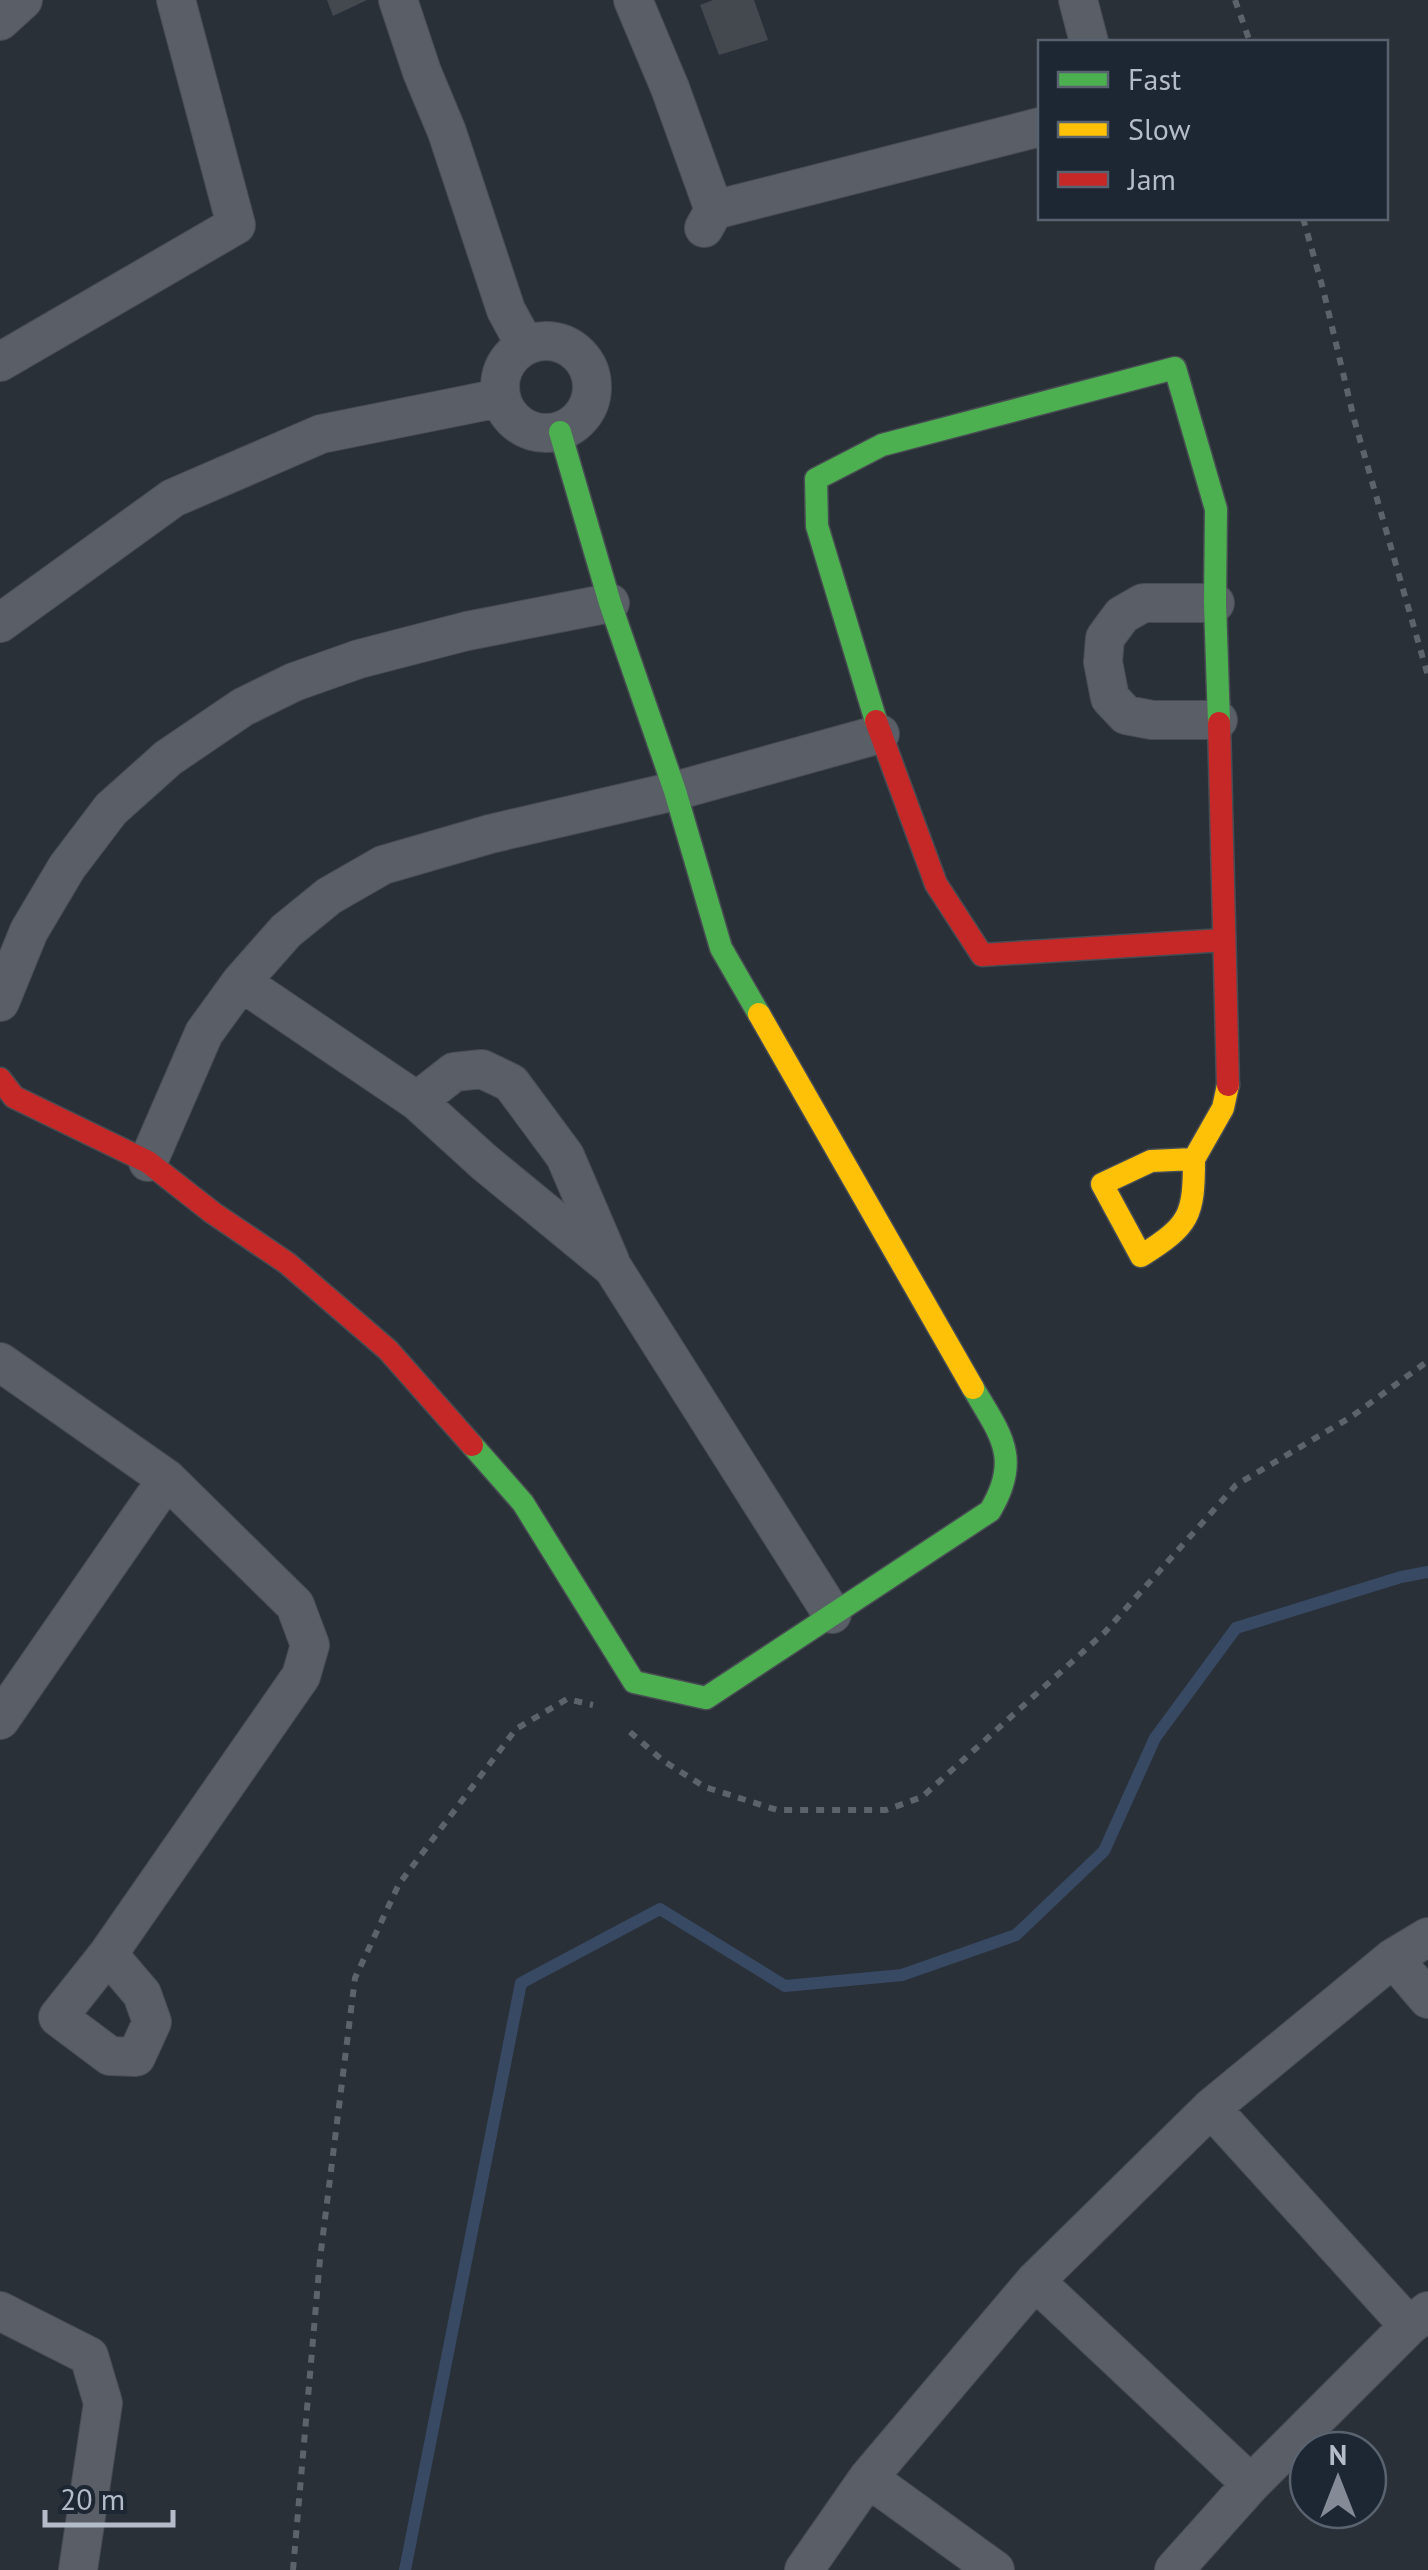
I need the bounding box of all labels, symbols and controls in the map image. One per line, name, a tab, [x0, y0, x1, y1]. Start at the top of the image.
legend	[1038, 40, 1388, 220]
text: Fast	[1128, 59, 1181, 98]
text: Slow	[1128, 109, 1191, 148]
text: Jam	[1126, 159, 1176, 198]
north arrow	[1288, 2430, 1388, 2530]
text: N	[1329, 2436, 1347, 2473]
scale bar	[45, 2465, 172, 2527]
text: 20 m	[60, 2479, 125, 2518]

